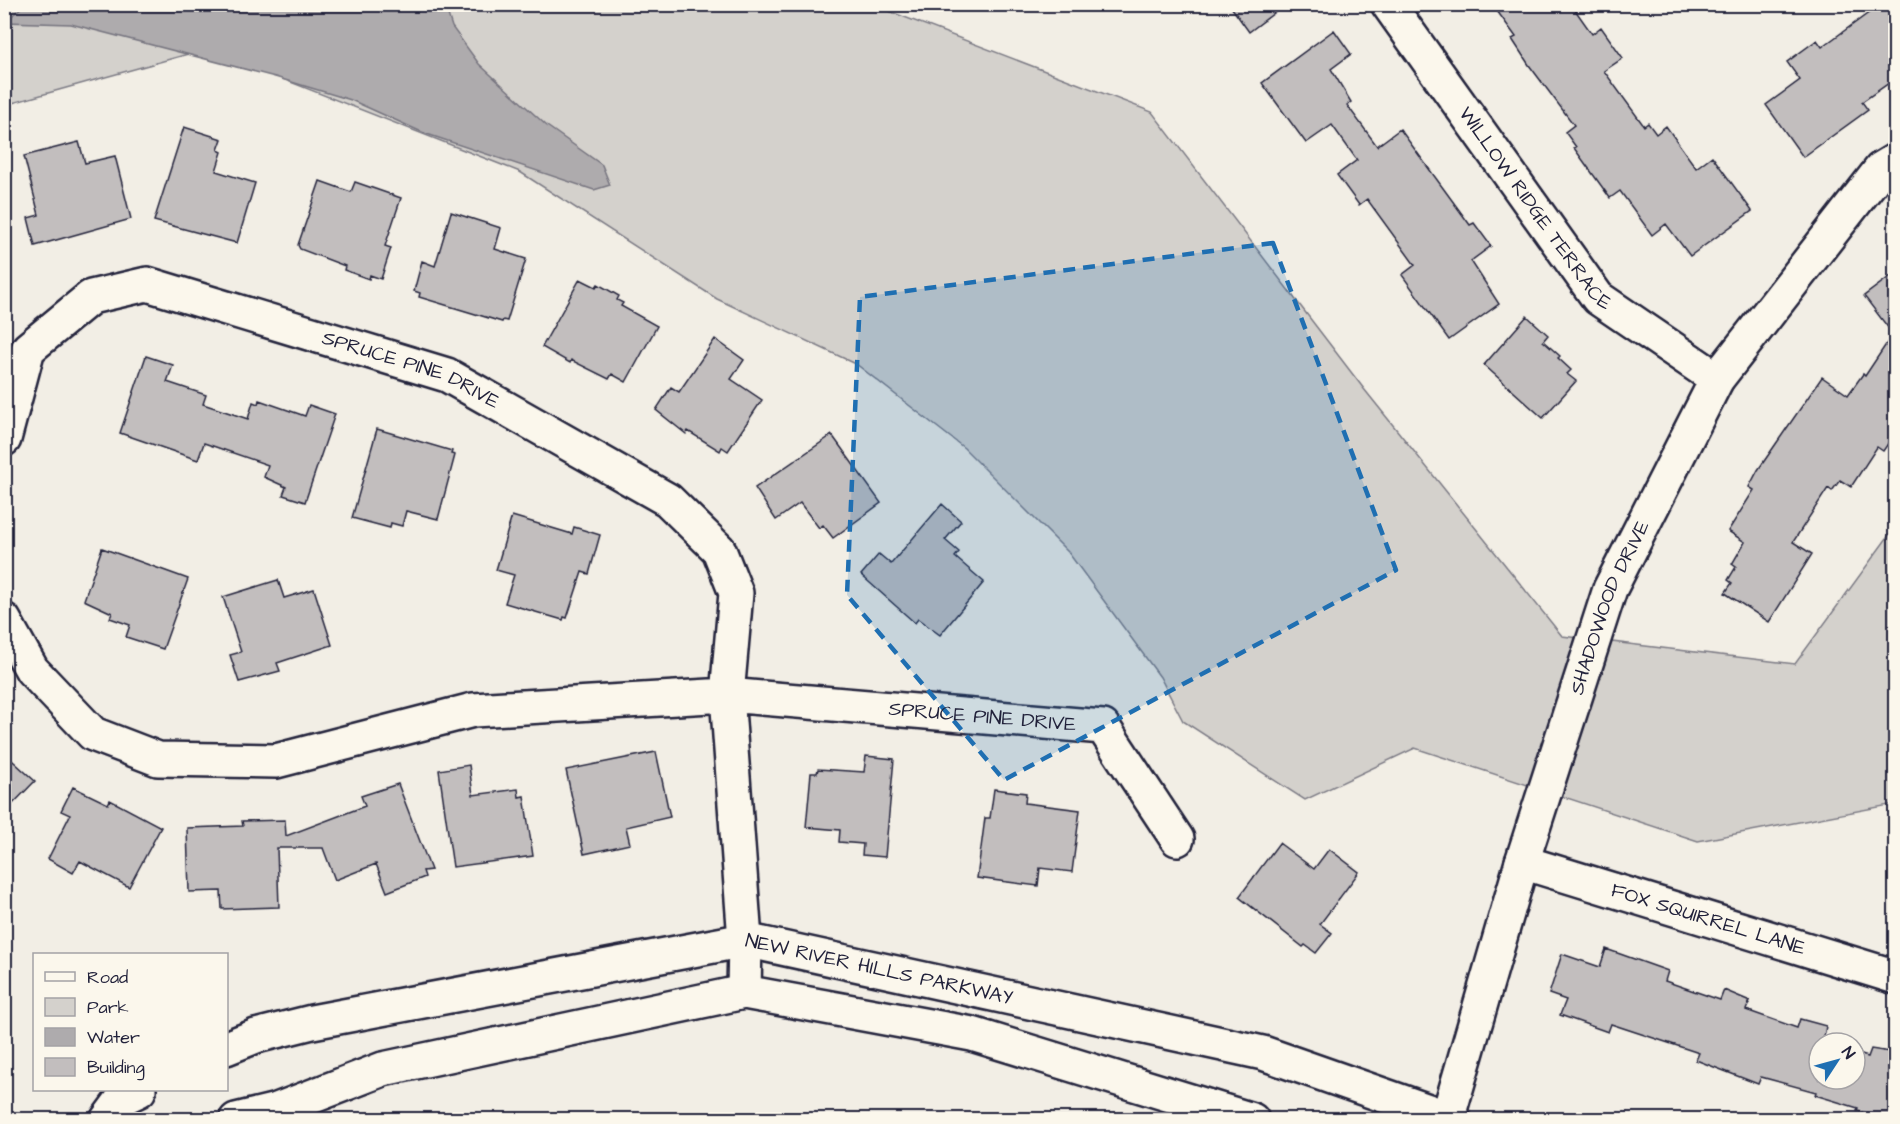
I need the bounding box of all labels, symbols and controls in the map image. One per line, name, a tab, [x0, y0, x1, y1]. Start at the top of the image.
street label: WILLOW RIDGE TERRACE	[1452, 101, 1617, 317]
street label: SPRUCE PINE DRIVE	[319, 324, 505, 416]
street label: SHADOWOOD DRIVE	[1563, 516, 1657, 698]
street label: SPRUCE PINE DRIVE	[888, 695, 1077, 739]
street label: FOX SQUIRREL LANE	[1608, 876, 1809, 962]
street label: NEW RIVER HILLS PARKWAY	[743, 926, 1016, 1012]
legend	[33, 953, 228, 1091]
text: Road	[87, 965, 128, 990]
text: Park	[87, 995, 129, 1020]
text: Water	[87, 1025, 140, 1050]
north arrow	[1807, 1031, 1867, 1091]
text: N	[1836, 1042, 1860, 1063]
text: Building	[87, 1055, 145, 1081]

